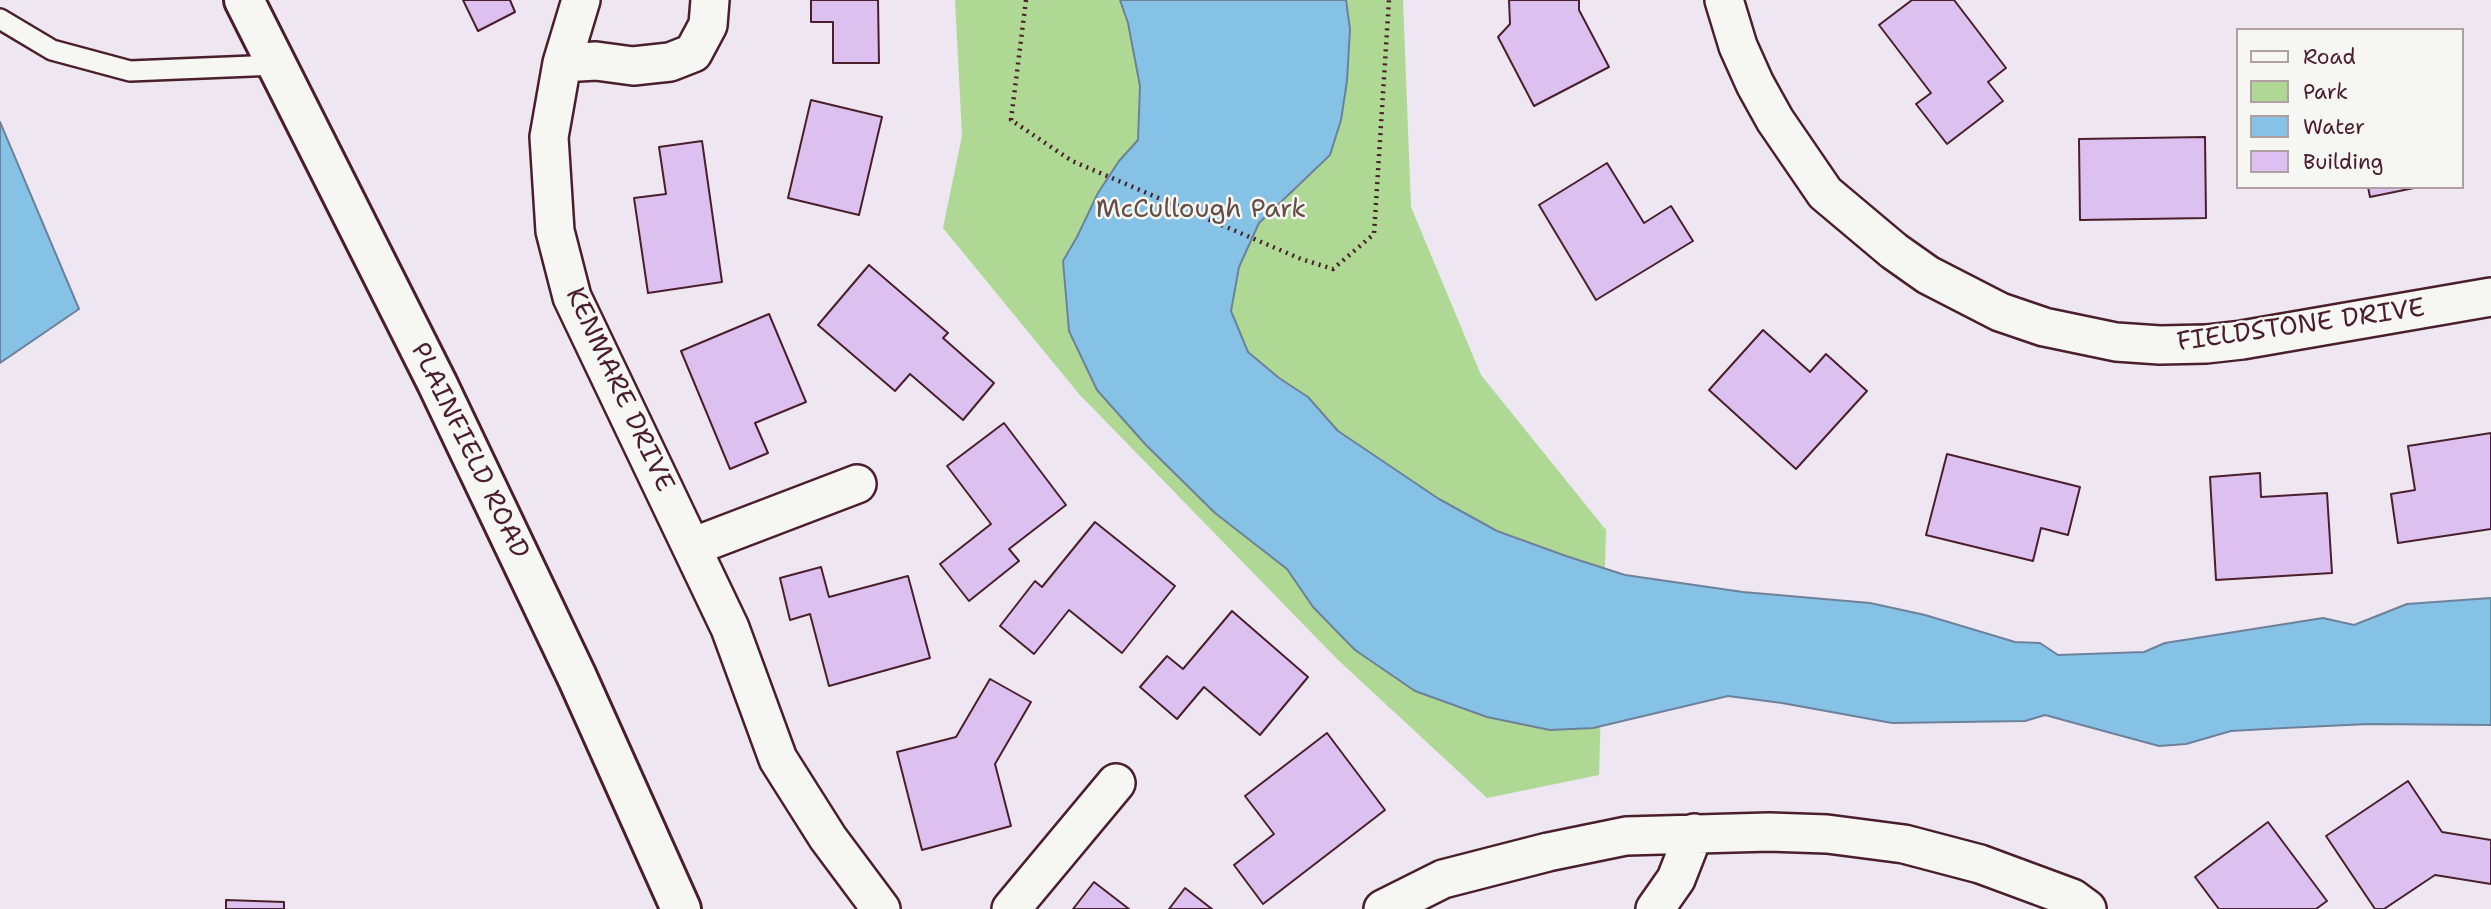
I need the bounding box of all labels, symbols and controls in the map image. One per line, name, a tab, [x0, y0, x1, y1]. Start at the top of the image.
legend	[2236, 28, 2463, 189]
text: Road	[2303, 43, 2356, 71]
text: Park	[2303, 78, 2348, 106]
text: Water	[2303, 113, 2365, 141]
text: Building	[2303, 148, 2383, 176]
park label: McCullough Park	[1096, 194, 1306, 226]
street label: KENMARE DRIVE	[558, 283, 680, 497]
street label: FIELDSTONE DRIVE	[2175, 293, 2427, 359]
street label: PLAINFIELD ROAD	[403, 338, 535, 564]

